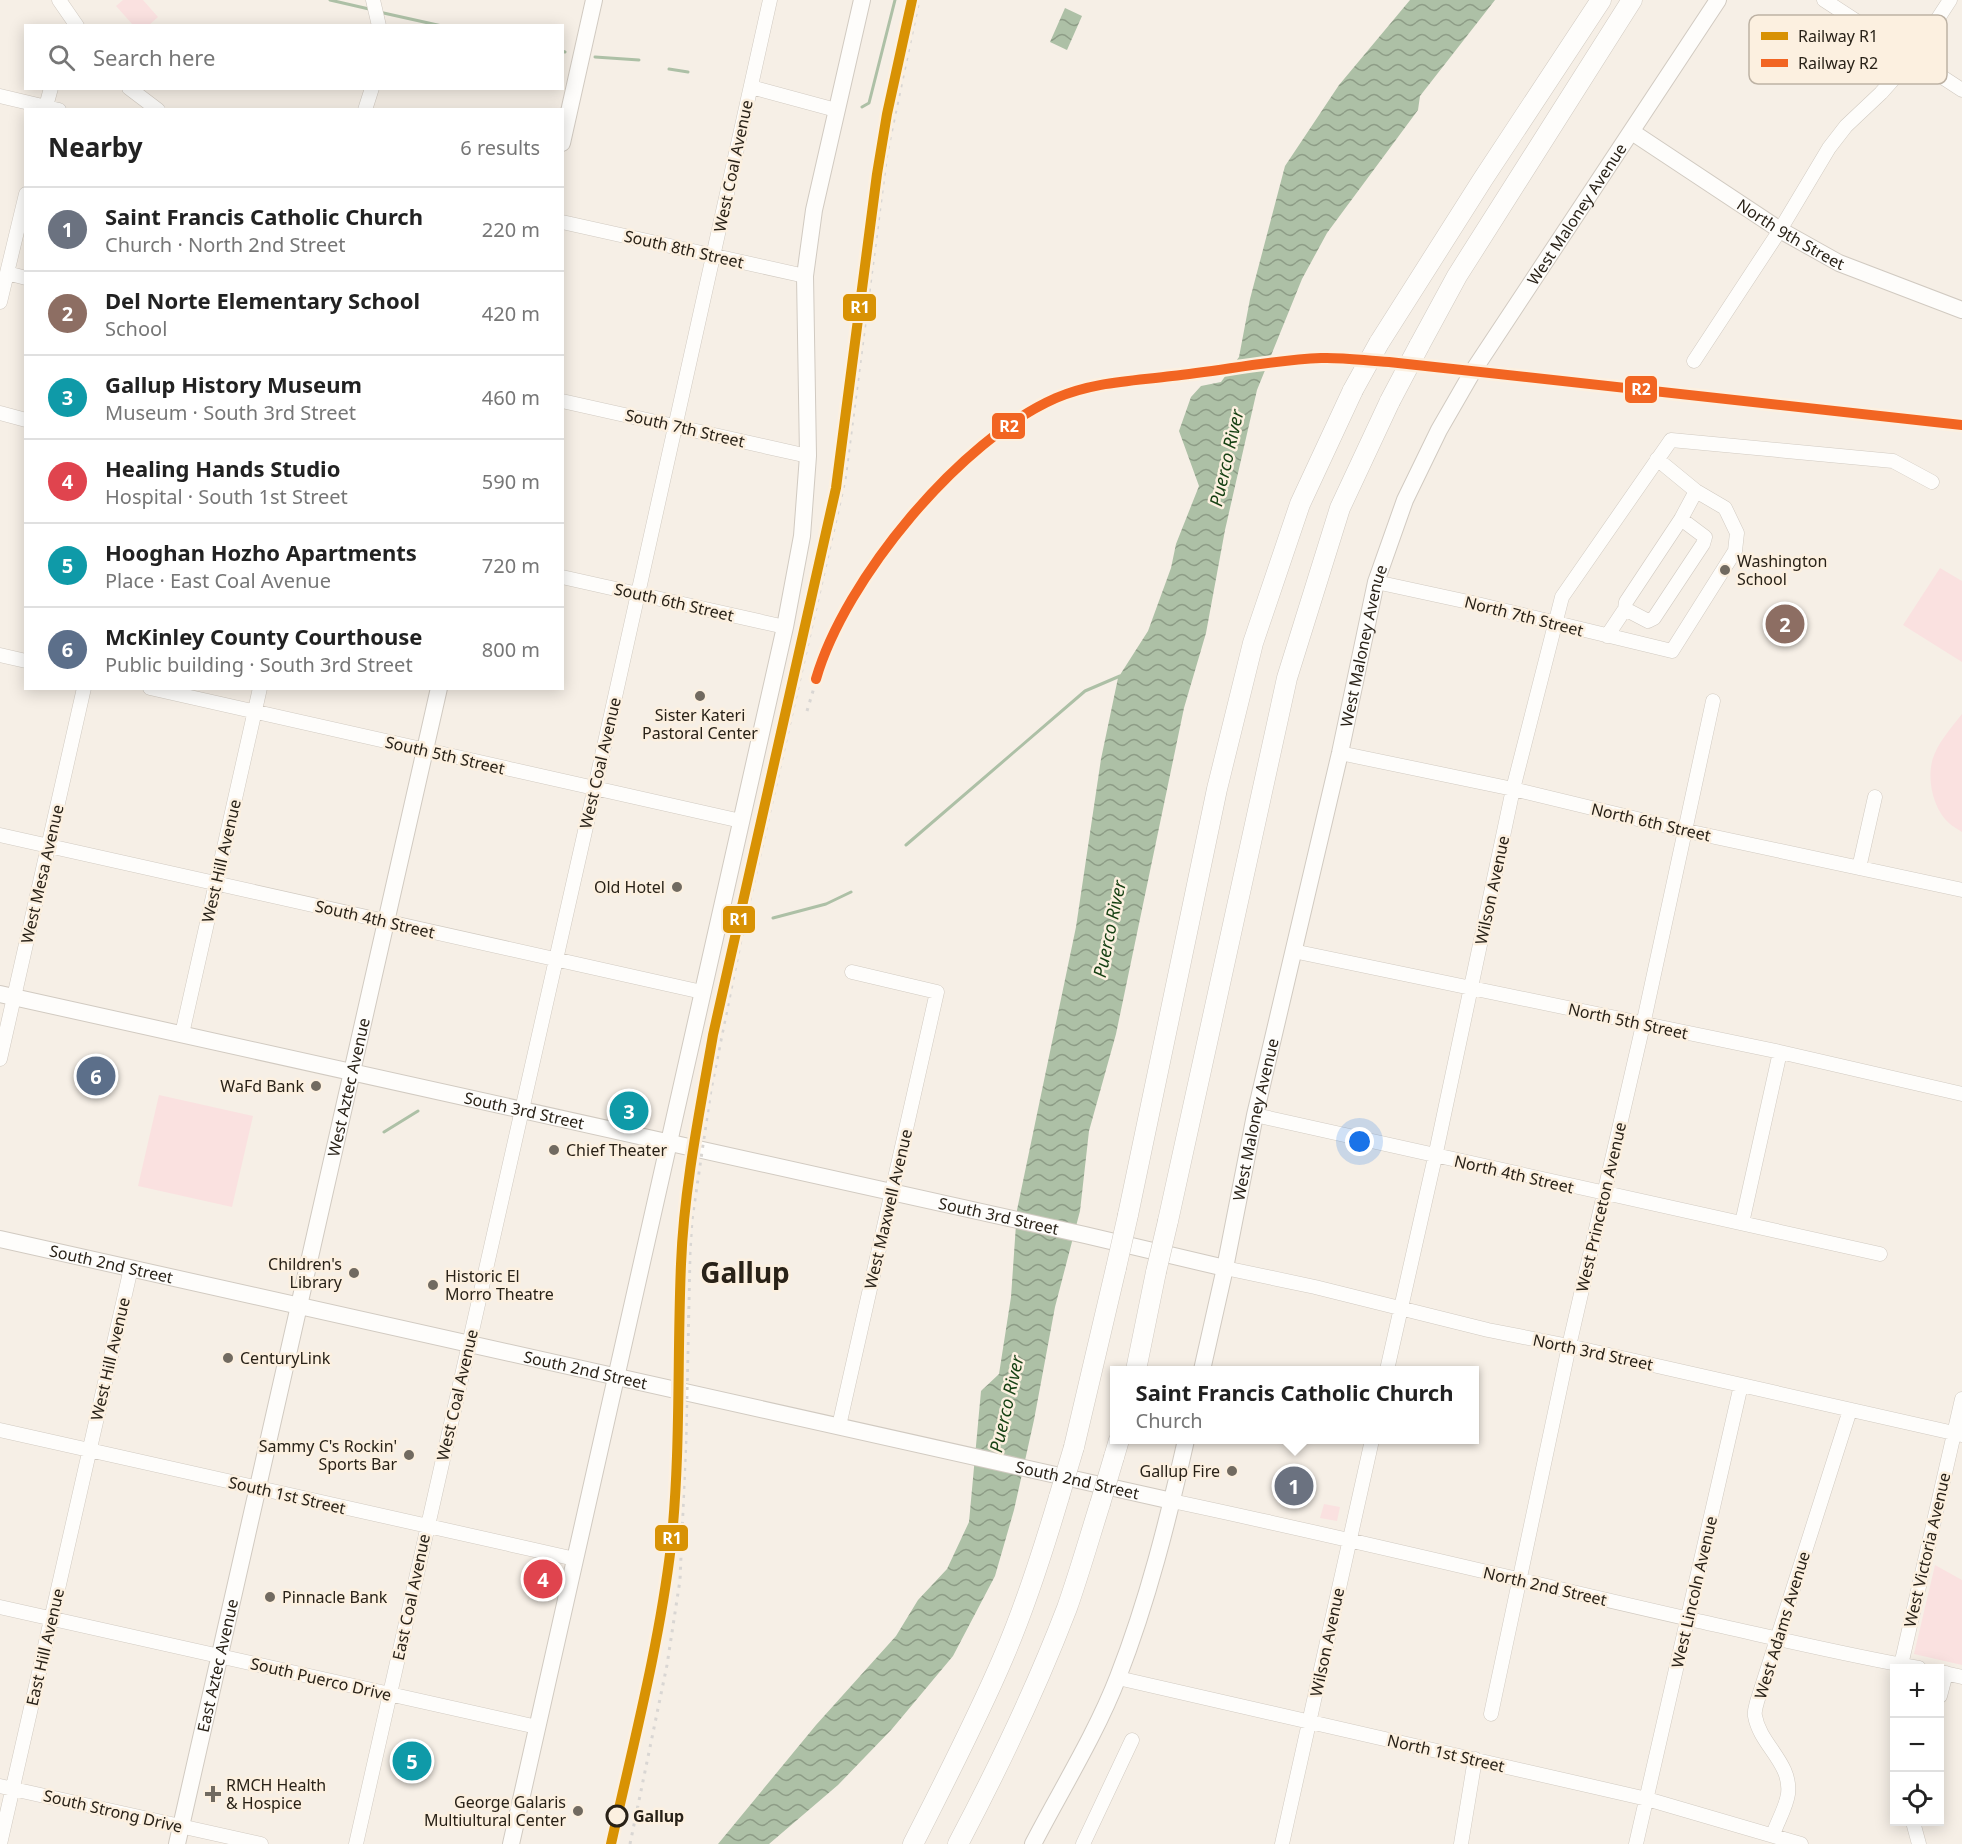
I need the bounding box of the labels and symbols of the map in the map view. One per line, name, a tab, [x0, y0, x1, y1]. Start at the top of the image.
legend	[1749, 15, 1947, 84]
text: Railway R1	[1798, 25, 1878, 47]
text: Railway R2	[1798, 52, 1878, 74]
street label: West Coal Avenue	[708, 98, 758, 234]
street label: West Maloney Avenue	[1522, 139, 1631, 289]
street label: North 9th Street	[1733, 193, 1848, 275]
street label: South 8th Street	[622, 225, 746, 273]
line badge: R1	[842, 293, 877, 322]
text: R1	[850, 296, 870, 318]
line badge: R2	[1624, 375, 1658, 404]
text: R2	[1631, 378, 1651, 400]
street label: South 7th Street	[623, 404, 747, 452]
water label: Puerco River	[1203, 406, 1249, 509]
line badge: R2	[991, 412, 1026, 440]
text: R2	[999, 415, 1019, 437]
place label: Washington School	[1737, 550, 1827, 590]
street label: West Maloney Avenue	[1335, 562, 1392, 729]
marker: Washington School	[1718, 563, 1732, 577]
street label: South 6th Street	[612, 578, 736, 626]
street label: North 7th Street	[1462, 591, 1586, 641]
pin: 2	[1766, 602, 1804, 646]
marker: Sister Kateri Pastoral Center	[693, 689, 707, 703]
street label: West Coal Avenue	[574, 695, 626, 831]
place label: Sister Kateri Pastoral Center	[642, 704, 758, 744]
street label: South 5th Street	[383, 731, 507, 779]
street label: West Hill Avenue	[196, 797, 246, 925]
street label: North 6th Street	[1589, 798, 1713, 846]
street label: West Mesa Avenue	[15, 802, 69, 946]
street label: Wilson Avenue	[1470, 834, 1514, 946]
place label: Old Hotel	[594, 876, 665, 898]
water label: Puerco River	[1087, 877, 1131, 980]
marker: Old Hotel	[670, 880, 684, 894]
street label: South 4th Street	[313, 895, 437, 943]
line badge: R1	[722, 905, 756, 934]
text: R1	[729, 908, 749, 930]
street label: North 5th Street	[1566, 998, 1690, 1044]
street label: West Aztec Avenue	[322, 1016, 375, 1159]
street label: West Maloney Avenue	[1227, 1036, 1284, 1203]
pin: 6	[76, 1054, 116, 1098]
place label: WaFd Bank	[220, 1075, 304, 1097]
marker: WaFd Bank	[309, 1079, 323, 1093]
street label: South 3rd Street	[462, 1086, 587, 1134]
pin: 3	[610, 1088, 648, 1134]
street label: West Princeton Avenue	[1571, 1120, 1631, 1294]
street label: West Maxwell Avenue	[859, 1127, 917, 1291]
your location	[1345, 1127, 1374, 1156]
place label: Chief Theater	[566, 1139, 667, 1161]
marker: Chief Theater	[547, 1143, 561, 1157]
street label: North 4th Street	[1452, 1150, 1576, 1198]
street label: South 3rd Street	[937, 1192, 1061, 1240]
street label: South 2nd Street	[47, 1239, 175, 1288]
place label: Children's Library	[268, 1253, 343, 1293]
district label: Gallup	[700, 1253, 790, 1291]
place label: Historic El Morro Theatre	[445, 1265, 554, 1305]
marker: Children's Library	[347, 1266, 361, 1280]
marker: Historic El Morro Theatre	[426, 1278, 440, 1292]
street label: West Hill Avenue	[85, 1295, 135, 1423]
street label: West Coal Avenue	[431, 1327, 483, 1463]
street label: North 3rd Street	[1531, 1329, 1655, 1376]
street label: South 2nd Street	[522, 1345, 650, 1394]
place label: CenturyLink	[240, 1347, 331, 1369]
marker: CenturyLink	[221, 1351, 235, 1365]
water label: Puerco River	[983, 1352, 1029, 1455]
place label: Sammy C's Rockin' Sports Bar	[259, 1435, 397, 1475]
marker: Sammy C's Rockin' Sports Bar	[402, 1448, 416, 1462]
street label: South 2nd Street	[1014, 1455, 1142, 1504]
place label: Gallup Fire	[1139, 1460, 1220, 1482]
marker: Gallup Fire	[1225, 1464, 1239, 1478]
pin: 1	[1274, 1464, 1314, 1508]
street label: West Victoria Avenue	[1898, 1470, 1956, 1630]
street label: South 1st Street	[226, 1471, 348, 1519]
street label: West Lincoln Avenue	[1666, 1514, 1722, 1670]
line badge: R1	[654, 1524, 689, 1552]
text: R1	[662, 1527, 682, 1549]
street label: East Coal Avenue	[387, 1532, 435, 1662]
street label: West Adams Avenue	[1749, 1549, 1815, 1701]
pin: 4	[524, 1556, 562, 1602]
street label: North 2nd Street	[1481, 1561, 1609, 1611]
street label: East Hill Avenue	[21, 1586, 69, 1708]
place label: Pinnacle Bank	[282, 1586, 388, 1608]
street label: Wilson Avenue	[1305, 1586, 1349, 1698]
marker: Pinnacle Bank	[263, 1590, 277, 1604]
street label: East Aztec Avenue	[192, 1597, 243, 1734]
street label: South Puerco Drive	[248, 1652, 394, 1706]
street label: North 1st Street	[1385, 1729, 1507, 1777]
pin: 5	[392, 1738, 432, 1784]
place label: RMCH Health & Hospice	[226, 1774, 326, 1814]
street label: South Strong Drive	[41, 1784, 185, 1838]
marker: RMCH Health & Hospice	[204, 1785, 222, 1803]
place label: George Galaris Multiultural Center	[424, 1791, 566, 1831]
marker: George Galaris Multiultural Center	[571, 1804, 585, 1818]
marker: Gallup	[606, 1805, 628, 1827]
place label: Gallup	[633, 1805, 684, 1827]

